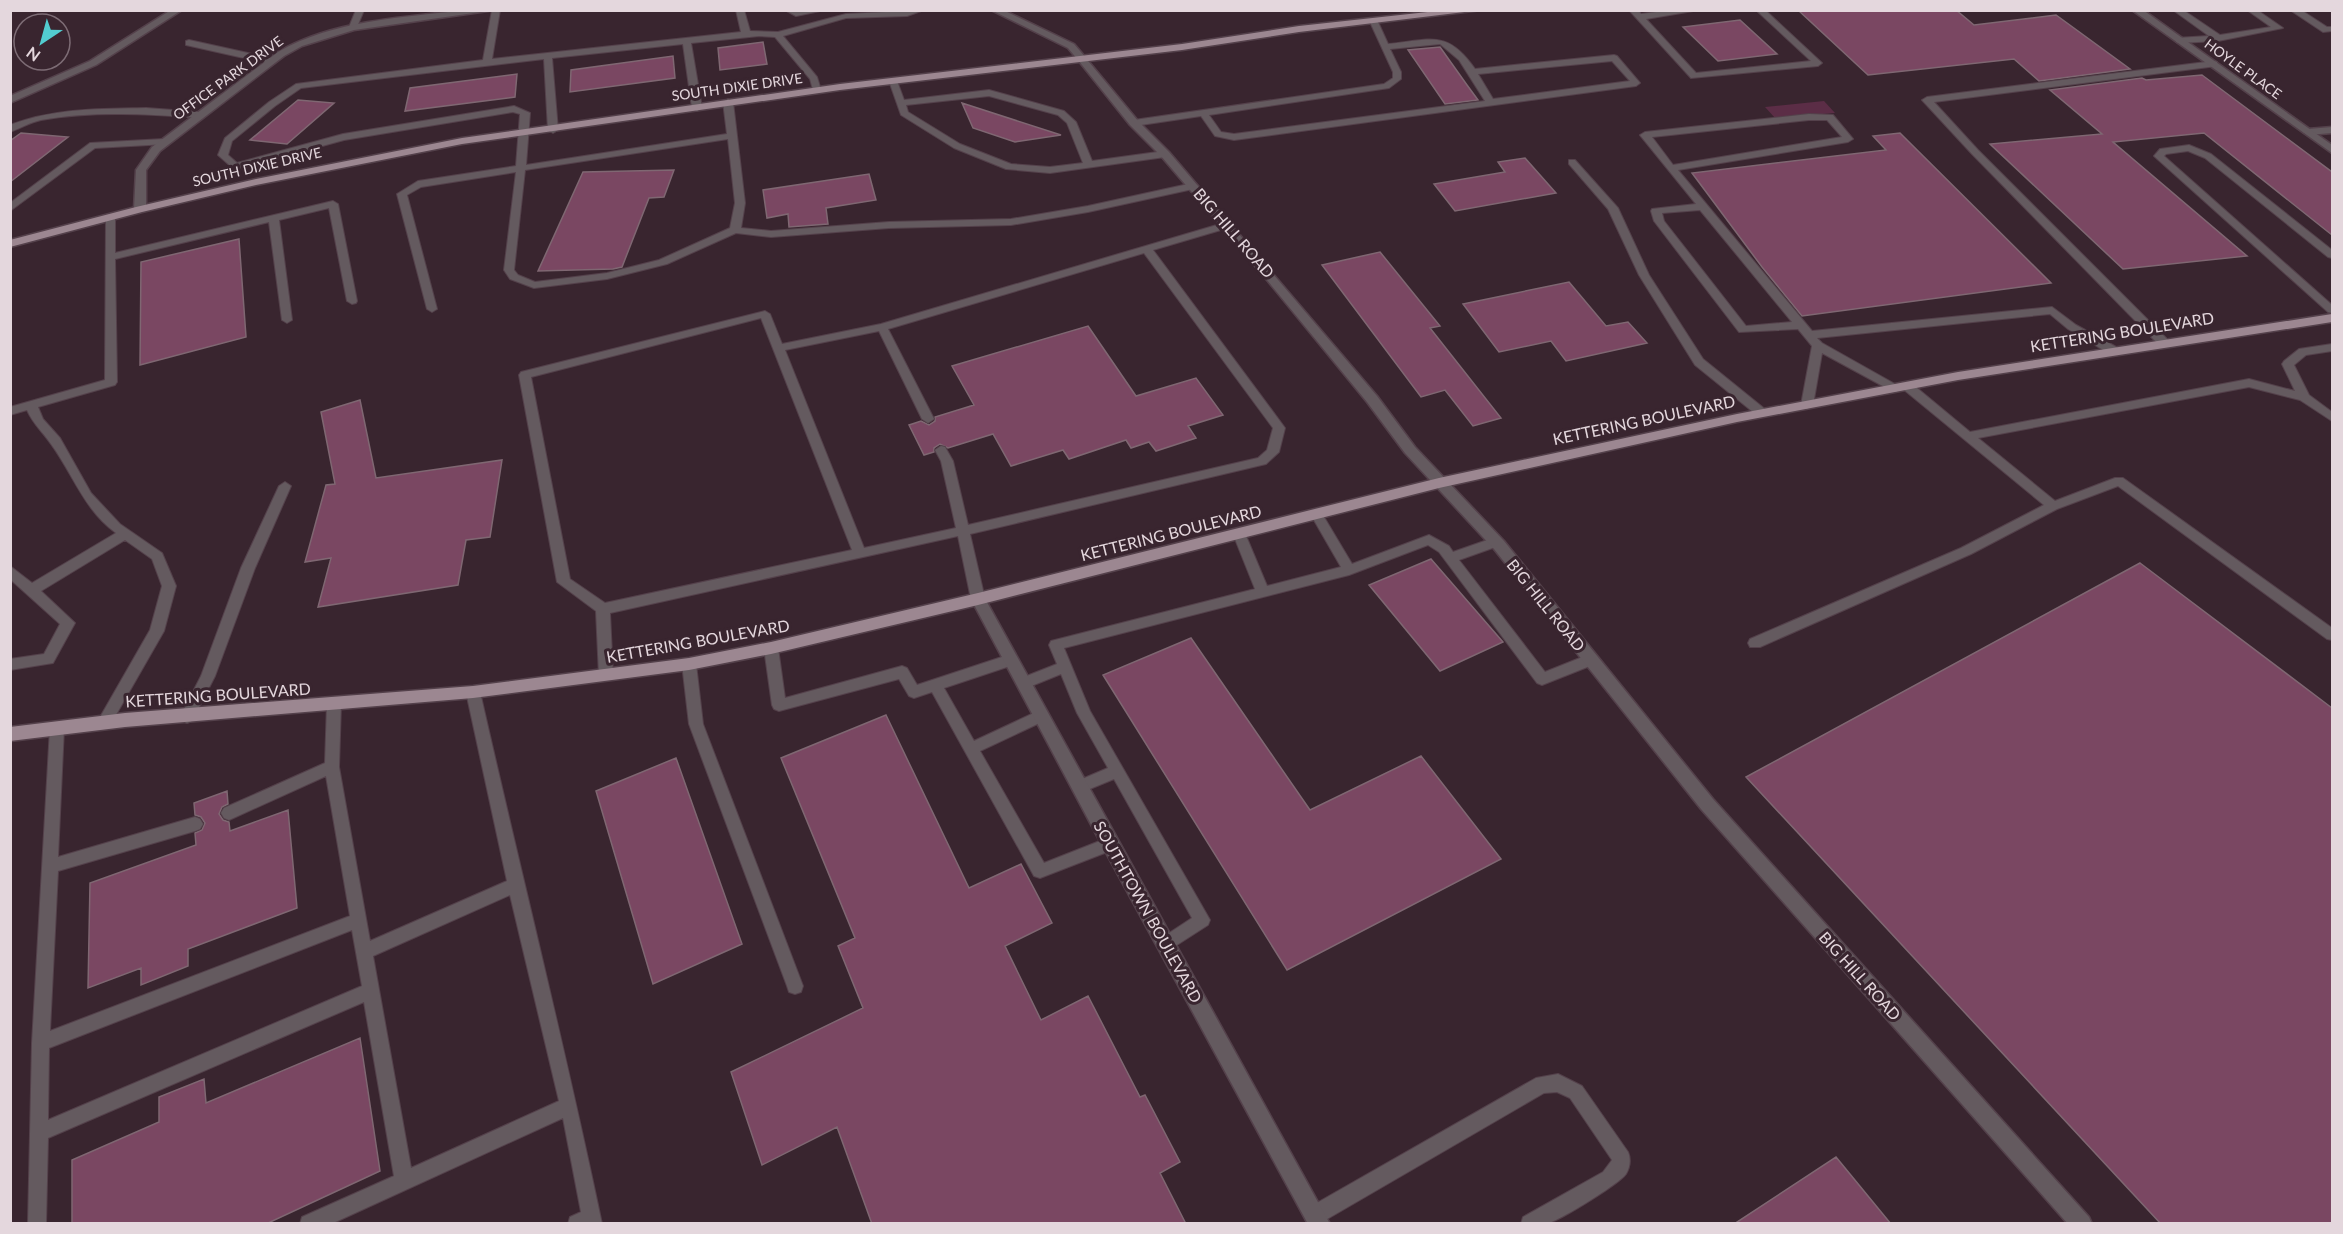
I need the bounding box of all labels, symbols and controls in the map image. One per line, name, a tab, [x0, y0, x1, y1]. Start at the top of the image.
north arrow	[12, 12, 72, 72]
street label: OFFICE PARK DRIVE	[169, 32, 286, 123]
street label: HOYLE PLACE	[2201, 35, 2285, 102]
text: N	[22, 43, 43, 66]
street label: SOUTH DIXIE DRIVE	[670, 69, 803, 104]
street label: SOUTH DIXIE DRIVE	[191, 143, 323, 190]
street label: BIG HILL ROAD	[1190, 184, 1279, 281]
street label: KETTERING BOULEVARD	[2029, 308, 2215, 355]
street label: KETTERING BOULEVARD	[1551, 391, 1737, 448]
street label: KETTERING BOULEVARD	[1078, 501, 1263, 564]
street label: BIG HILL ROAD	[1504, 555, 1589, 654]
street label: KETTERING BOULEVARD	[605, 615, 791, 666]
street label: KETTERING BOULEVARD	[125, 679, 311, 710]
street label: SOUTHTOWN BOULEVARD	[1090, 818, 1206, 1006]
street label: BIG HILL ROAD	[1816, 927, 1905, 1024]

